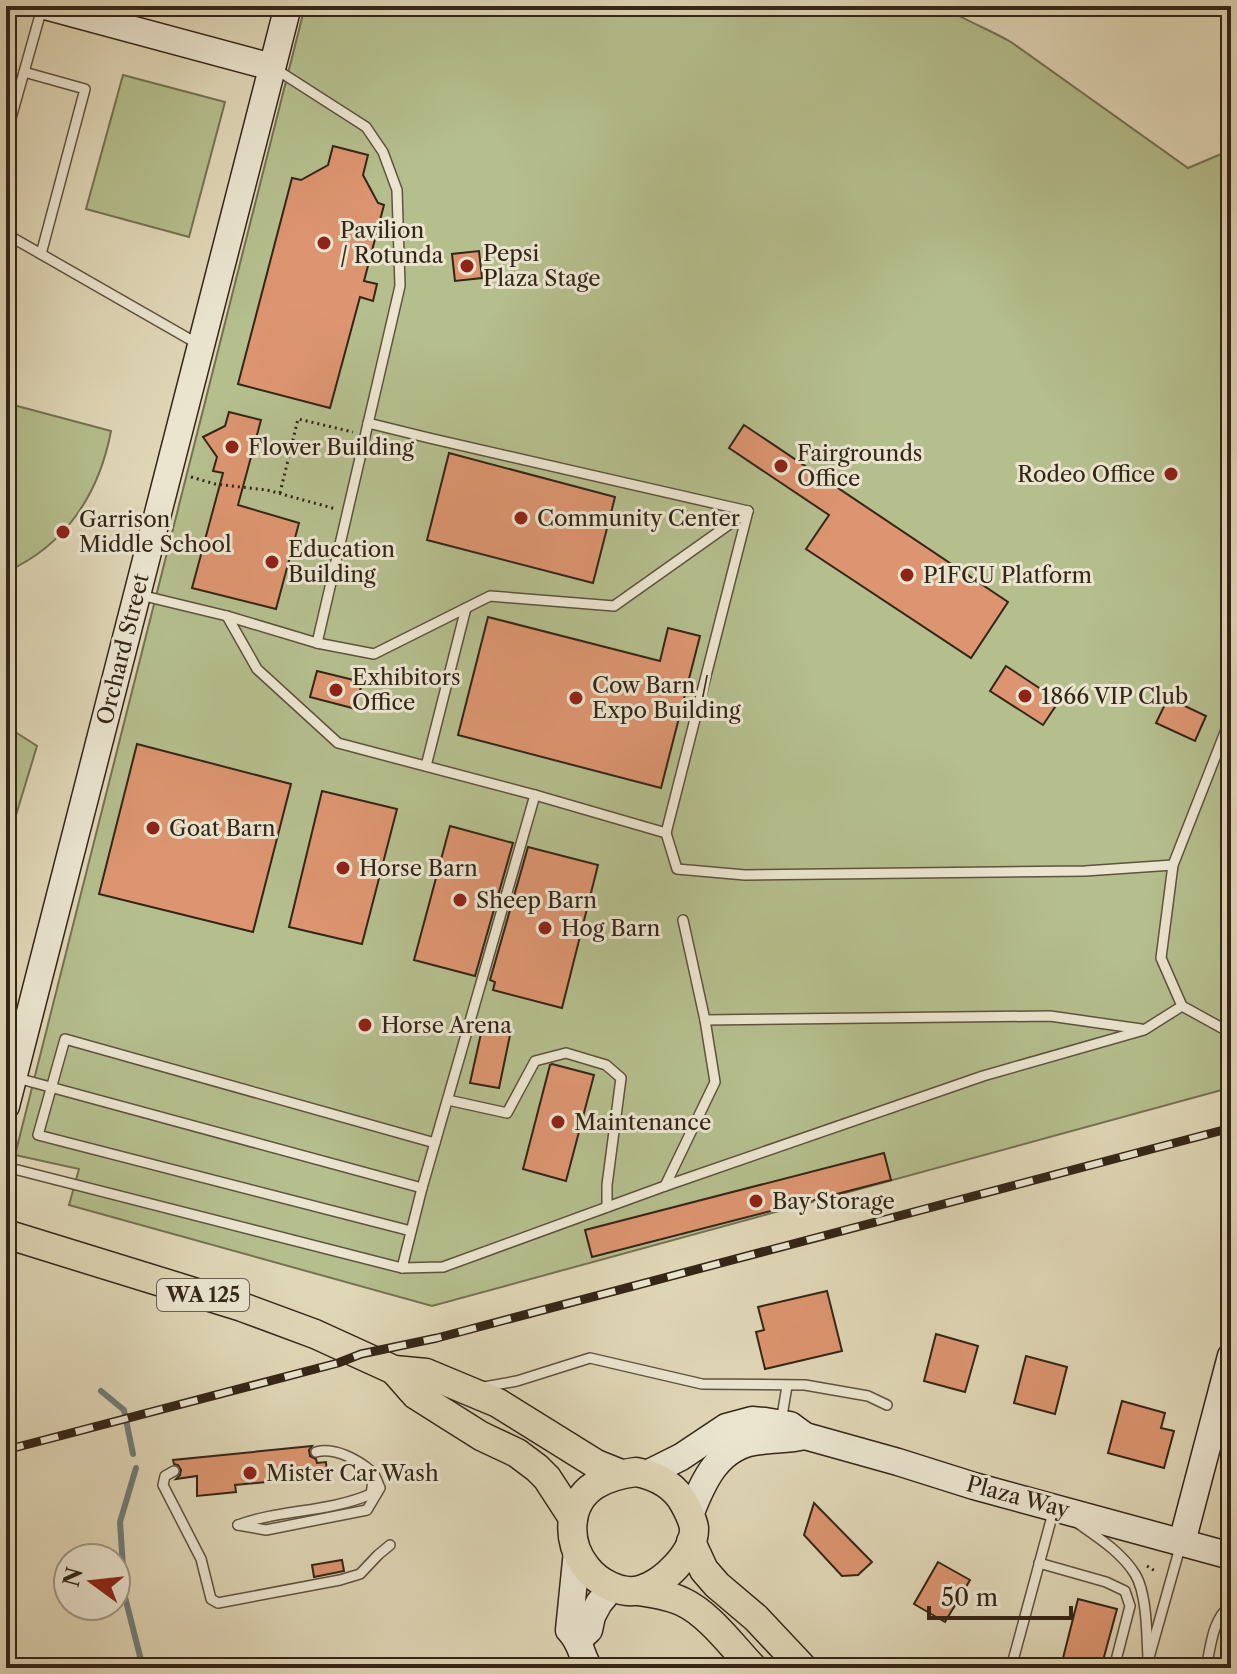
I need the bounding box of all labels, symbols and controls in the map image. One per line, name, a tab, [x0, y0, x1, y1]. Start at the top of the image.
place label: Pavilion / Rotunda	[340, 217, 444, 269]
marker: Pavilion / Rotunda	[315, 234, 333, 252]
place label: Pepsi Plaza Stage	[483, 240, 601, 292]
marker: Pepsi Plaza Stage	[458, 257, 476, 275]
place label: Flower Building	[248, 434, 414, 461]
marker: Flower Building	[223, 438, 241, 456]
place label: Fairgrounds Office	[797, 440, 922, 492]
marker: Fairgrounds Office	[772, 457, 790, 475]
place label: Rodeo Office	[1017, 461, 1155, 488]
marker: Rodeo Office	[1162, 465, 1180, 483]
place label: Community Center	[537, 505, 740, 532]
place label: Garrison Middle School	[79, 506, 232, 558]
marker: Community Center	[512, 509, 530, 527]
marker: Garrison Middle School	[54, 523, 72, 541]
place label: Education Building	[288, 536, 395, 588]
marker: Education Building	[263, 553, 281, 571]
place label: P1FCU Platform	[923, 562, 1093, 589]
marker: P1FCU Platform	[898, 566, 916, 584]
street label: Orchard Street	[91, 570, 155, 727]
place label: Exhibitors Office	[352, 664, 461, 716]
place label: Cow Barn / Expo Building	[592, 672, 741, 724]
marker: Exhibitors Office	[327, 681, 345, 699]
place label: 1866 VIP Club	[1041, 683, 1188, 710]
marker: 1866 VIP Club	[1016, 687, 1034, 705]
marker: Cow Barn / Expo Building	[567, 689, 585, 707]
place label: Goat Barn	[169, 815, 276, 842]
marker: Goat Barn	[144, 819, 162, 837]
place label: Horse Barn	[359, 855, 478, 882]
marker: Horse Barn	[334, 859, 352, 877]
place label: Sheep Barn	[476, 887, 597, 914]
marker: Sheep Barn	[451, 891, 469, 909]
place label: Hog Barn	[561, 915, 661, 942]
marker: Hog Barn	[536, 919, 554, 937]
place label: Horse Arena	[381, 1012, 512, 1039]
marker: Horse Arena	[356, 1016, 374, 1034]
place label: Maintenance	[574, 1109, 711, 1136]
marker: Maintenance	[549, 1113, 567, 1131]
place label: Bay Storage	[772, 1188, 895, 1215]
marker: Bay Storage	[747, 1192, 765, 1210]
road number: WA 125	[157, 1279, 249, 1311]
place label: Mister Car Wash	[266, 1460, 439, 1487]
marker: Mister Car Wash	[241, 1464, 259, 1482]
street label: Plaza Way	[963, 1470, 1073, 1524]
north arrow	[52, 1542, 132, 1622]
text: N	[58, 1564, 89, 1590]
scale bar	[929, 1570, 1071, 1620]
text: 50 m	[941, 1583, 998, 1612]

